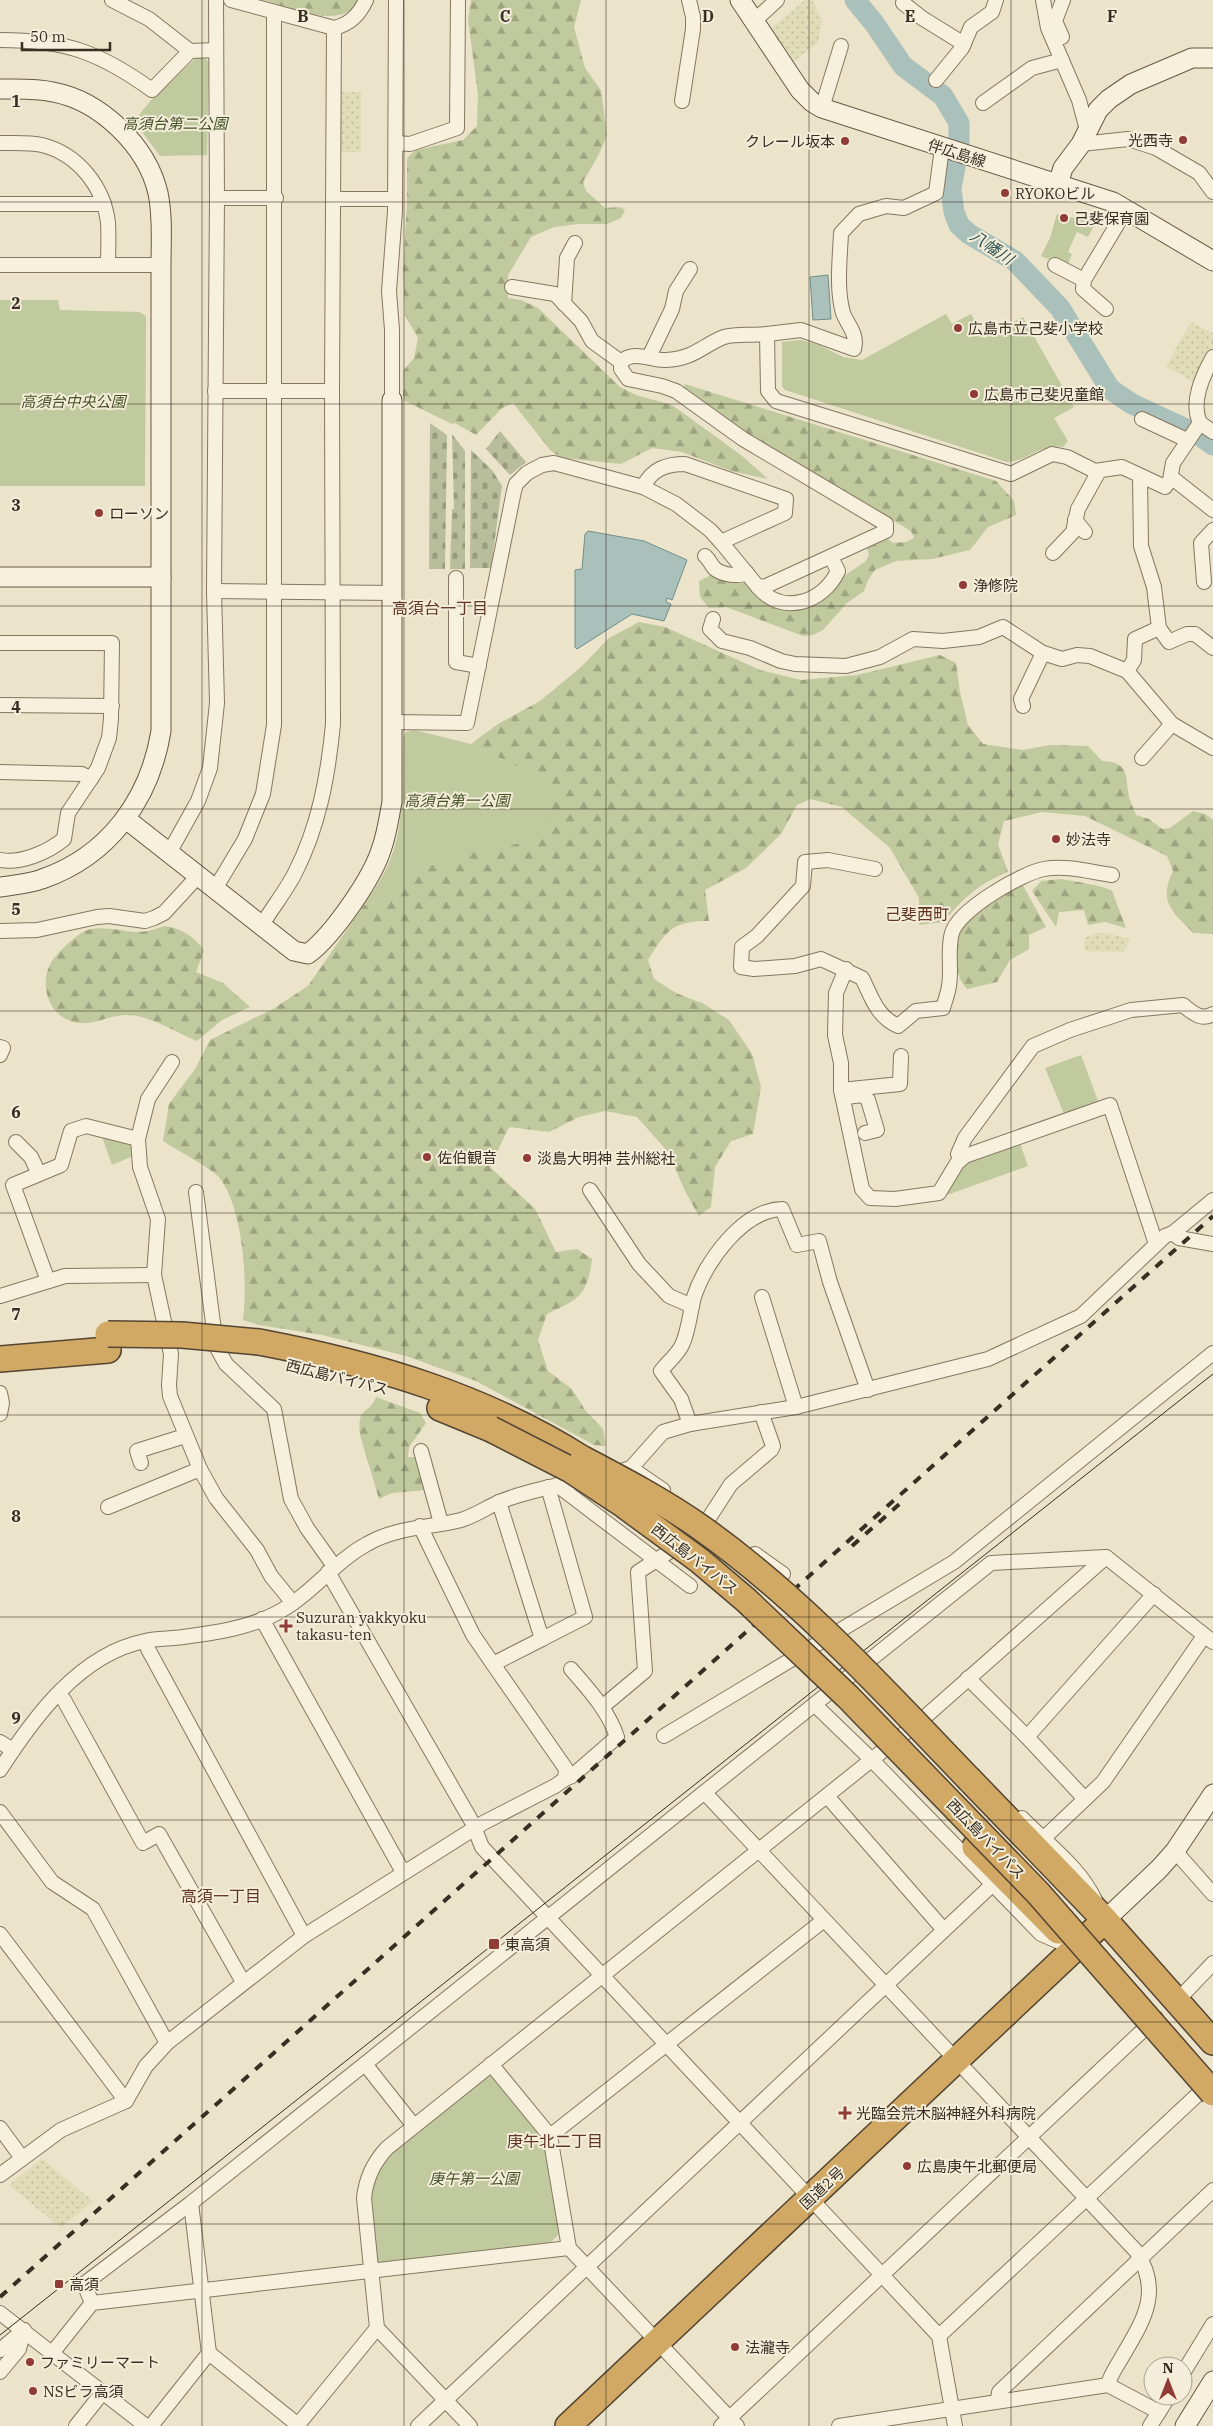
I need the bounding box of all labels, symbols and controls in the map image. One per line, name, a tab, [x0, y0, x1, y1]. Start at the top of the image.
text: B	[297, 6, 309, 26]
text: C	[500, 6, 510, 26]
text: D	[702, 6, 714, 26]
text: E	[905, 6, 915, 26]
text: F	[1107, 6, 1117, 26]
scale bar	[22, 20, 110, 52]
text: 50 m	[30, 27, 66, 46]
text: 1	[11, 91, 21, 111]
park label: 高須台第二公園	[122, 114, 229, 133]
place label: 光西寺	[1128, 131, 1173, 150]
place label: クレール坂本	[745, 132, 835, 151]
marker: 光西寺	[1177, 134, 1189, 146]
marker: クレール坂本	[839, 135, 851, 147]
street label: 伴広島線	[926, 135, 988, 171]
place label: RYOKOビル	[1015, 184, 1095, 203]
marker: RYOKOビル	[999, 187, 1011, 199]
place label: 己斐保育園	[1074, 209, 1149, 228]
marker: 己斐保育園	[1058, 212, 1070, 224]
water label: 八幡川	[967, 225, 1019, 270]
text: 2	[11, 293, 21, 313]
place label: 広島市立己斐小学校	[968, 319, 1103, 338]
marker: 広島市立己斐小学校	[952, 322, 964, 334]
place label: 広島市己斐児童館	[984, 385, 1104, 404]
marker: 広島市己斐児童館	[968, 388, 980, 400]
park label: 高須台中央公園	[20, 392, 127, 411]
text: 3	[11, 495, 21, 515]
place label: ローソン	[109, 504, 169, 523]
marker: ローソン	[93, 507, 105, 519]
place label: 浄修院	[973, 576, 1018, 595]
marker: 浄修院	[957, 579, 969, 591]
district label: 高須台一丁目	[392, 598, 488, 618]
text: 4	[11, 697, 21, 717]
park label: 高須台第一公園	[404, 791, 511, 810]
place label: 妙法寺	[1066, 830, 1111, 849]
marker: 妙法寺	[1050, 833, 1062, 845]
text: 5	[11, 899, 21, 919]
district label: 己斐西町	[885, 904, 949, 924]
text: 6	[11, 1102, 21, 1122]
place label: 佐伯観音	[437, 1148, 497, 1167]
place label: 淡島大明神 芸州総社	[537, 1149, 675, 1168]
marker: 佐伯観音	[421, 1151, 433, 1163]
marker: 淡島大明神 芸州総社	[521, 1152, 533, 1164]
text: 7	[11, 1304, 21, 1324]
street label: 西広島バイパス	[284, 1355, 390, 1399]
text: 8	[11, 1506, 21, 1526]
street label: 西広島バイパス	[648, 1519, 742, 1599]
place label: Suzuran yakkyoku takasu-ten	[296, 1608, 427, 1644]
marker: Suzuran yakkyoku takasu-ten	[280, 1620, 292, 1632]
text: 9	[11, 1708, 21, 1728]
street label: 西広島バイパス	[943, 1795, 1029, 1883]
district label: 高須一丁目	[181, 1886, 261, 1906]
place label: 東高須	[505, 1935, 550, 1954]
marker: 東高須	[487, 1937, 501, 1951]
place label: 光臨会荒木脳神経外科病院	[856, 2104, 1036, 2123]
marker: 光臨会荒木脳神経外科病院	[838, 2106, 852, 2120]
district label: 庚午北二丁目	[507, 2131, 603, 2151]
place label: 広島庚午北郵便局	[917, 2157, 1037, 2176]
marker: 広島庚午北郵便局	[901, 2160, 913, 2172]
street label: 国道2号	[796, 2163, 848, 2213]
park label: 庚午第一公園	[429, 2169, 521, 2188]
place label: 高須	[69, 2275, 99, 2294]
marker: 高須	[53, 2278, 65, 2290]
place label: 法瀧寺	[745, 2338, 790, 2357]
marker: 法瀧寺	[729, 2341, 741, 2353]
place label: ファミリーマート	[40, 2353, 160, 2372]
marker: ファミリーマート	[24, 2356, 36, 2368]
north arrow	[1143, 2356, 1193, 2406]
text: N	[1162, 2359, 1174, 2377]
place label: NSビラ高須	[43, 2382, 124, 2401]
marker: NSビラ高須	[27, 2385, 39, 2397]

